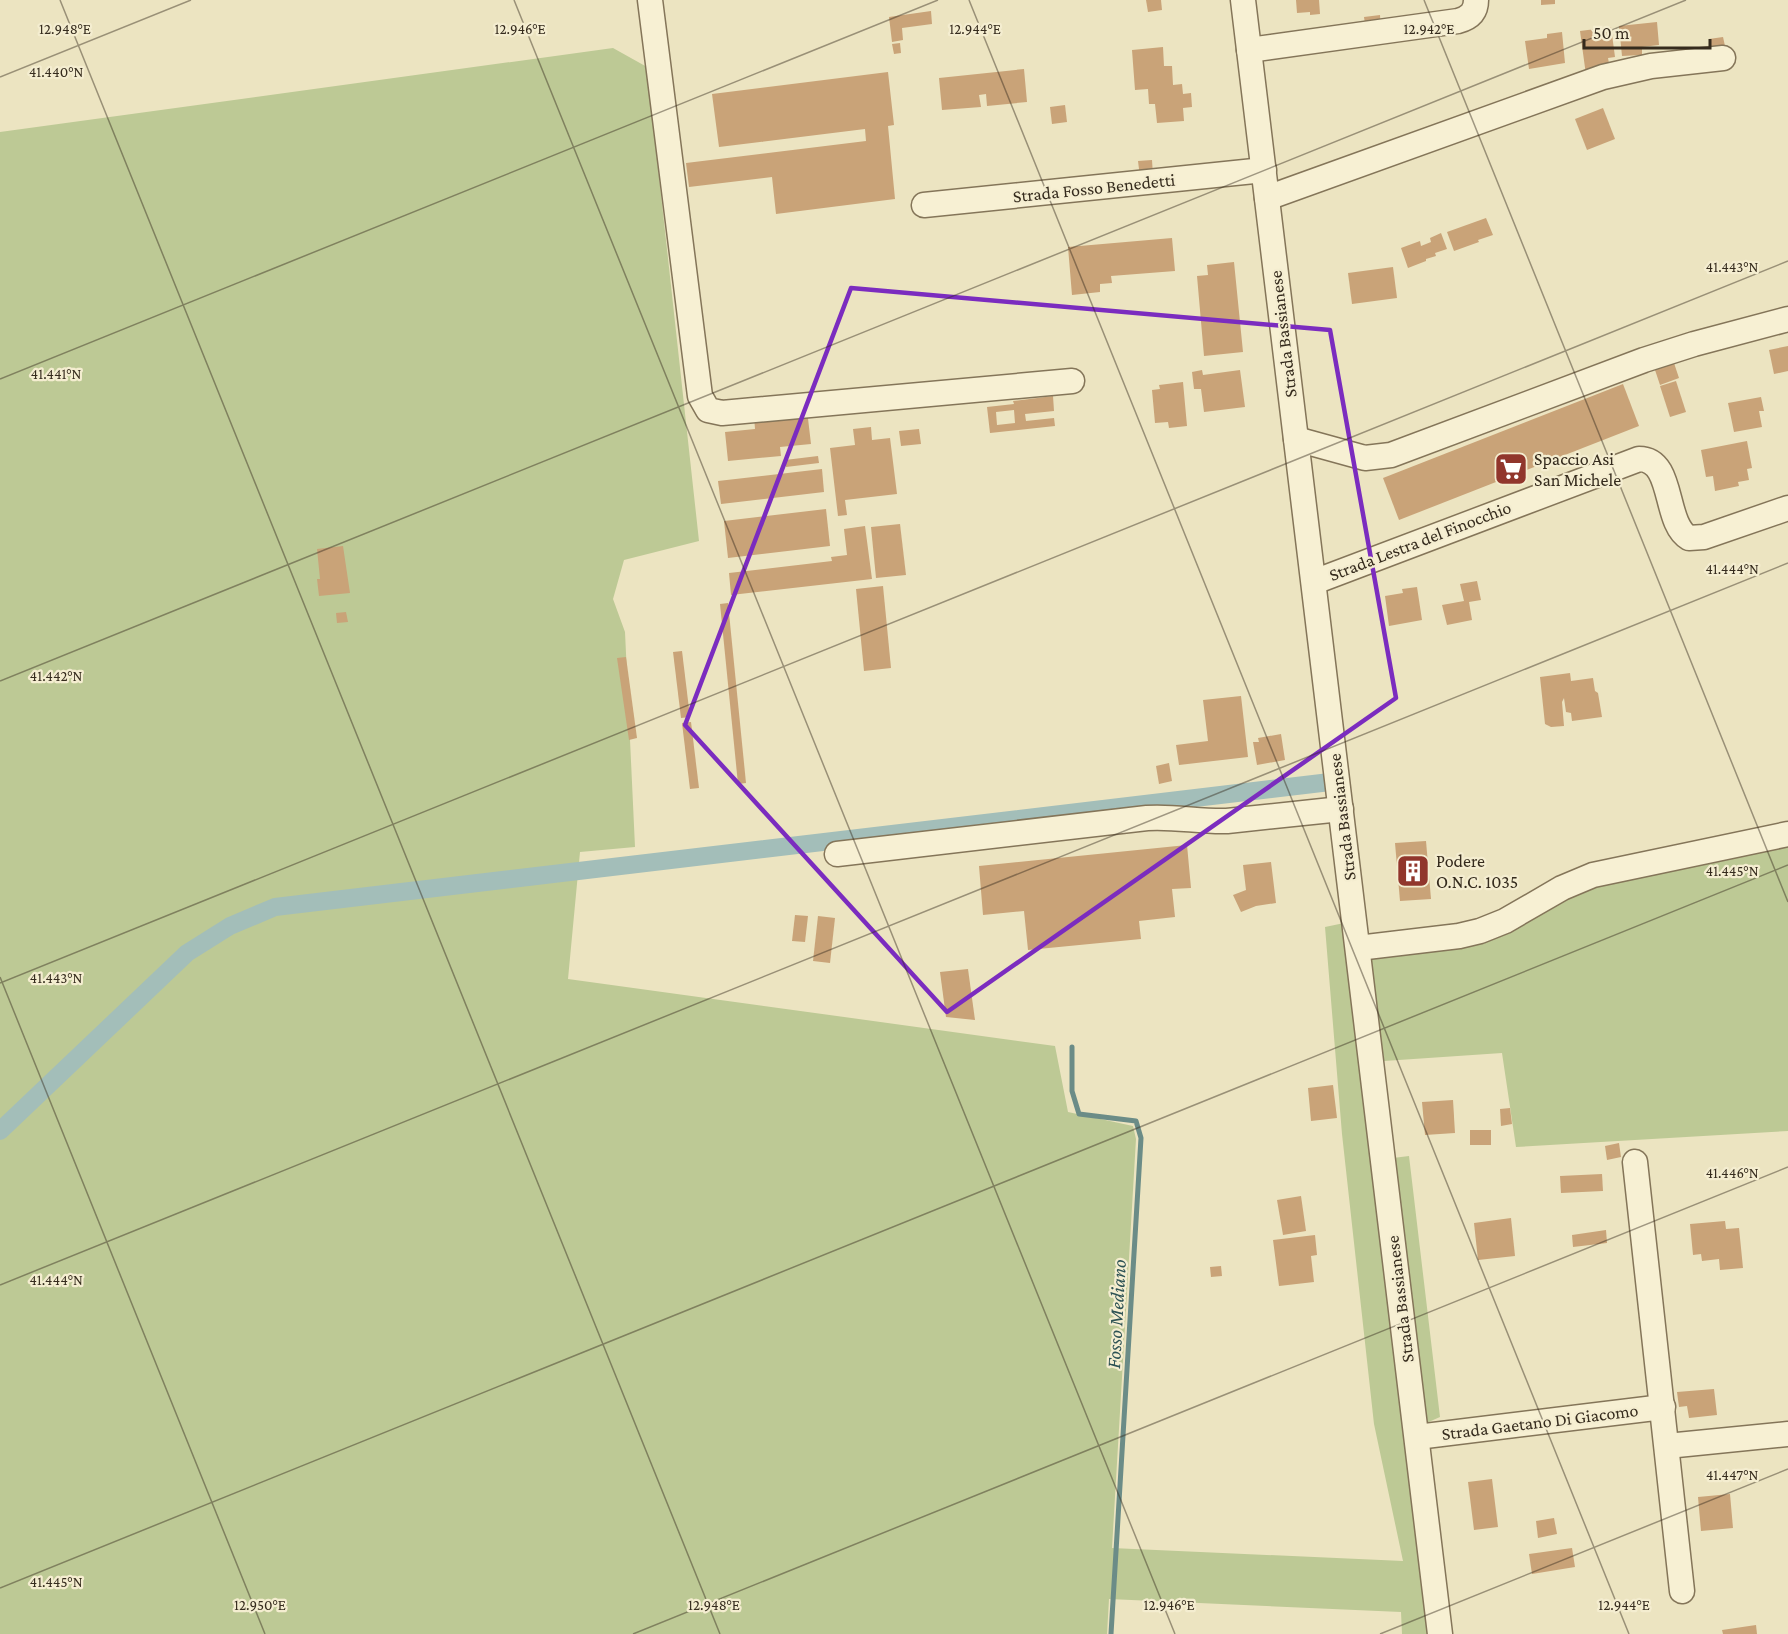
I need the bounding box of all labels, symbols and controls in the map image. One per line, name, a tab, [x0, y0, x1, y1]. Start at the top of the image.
scale bar	[1584, 12, 1710, 50]
text: 12.948°E	[39, 21, 91, 37]
text: 12.946°E	[494, 21, 546, 37]
text: 12.944°E	[949, 21, 1001, 37]
text: 12.942°E	[1404, 21, 1454, 37]
text: 50 m	[1593, 23, 1630, 43]
text: 41.440°N	[29, 64, 83, 80]
street label: Strada Fosso Benedetti	[1012, 169, 1176, 206]
text: 41.443°N	[1705, 259, 1759, 275]
street label: Strada Bassianese	[1265, 269, 1301, 399]
text: 41.441°N	[31, 366, 82, 382]
place label: Spaccio Asi San Michele	[1534, 449, 1621, 490]
supermarket icon: Spaccio Asi San Michele	[1493, 451, 1529, 487]
street label: Strada Lestra del Finocchio	[1326, 497, 1514, 585]
text: 41.444°N	[1705, 561, 1759, 577]
text: 41.442°N	[30, 668, 83, 684]
street label: Strada Bassianese	[1324, 752, 1360, 882]
place label: Podere O.N.C. 1035	[1436, 851, 1518, 892]
building icon: Podere O.N.C. 1035	[1395, 853, 1431, 889]
text: 41.445°N	[1705, 863, 1759, 879]
text: 41.443°N	[29, 970, 83, 986]
text: 41.446°N	[1705, 1165, 1759, 1181]
street label: Strada Bassianese	[1382, 1234, 1418, 1364]
water label: Fosso Mediano	[1102, 1259, 1130, 1369]
text: 41.444°N	[29, 1272, 83, 1288]
street label: Strada Gaetano Di Giacomo	[1441, 1400, 1640, 1444]
text: 41.447°N	[1706, 1467, 1758, 1483]
text: 41.445°N	[29, 1574, 83, 1590]
text: 12.950°E	[234, 1597, 286, 1613]
text: 12.948°E	[688, 1597, 740, 1613]
text: 12.946°E	[1143, 1597, 1195, 1613]
text: 12.944°E	[1598, 1597, 1650, 1613]

